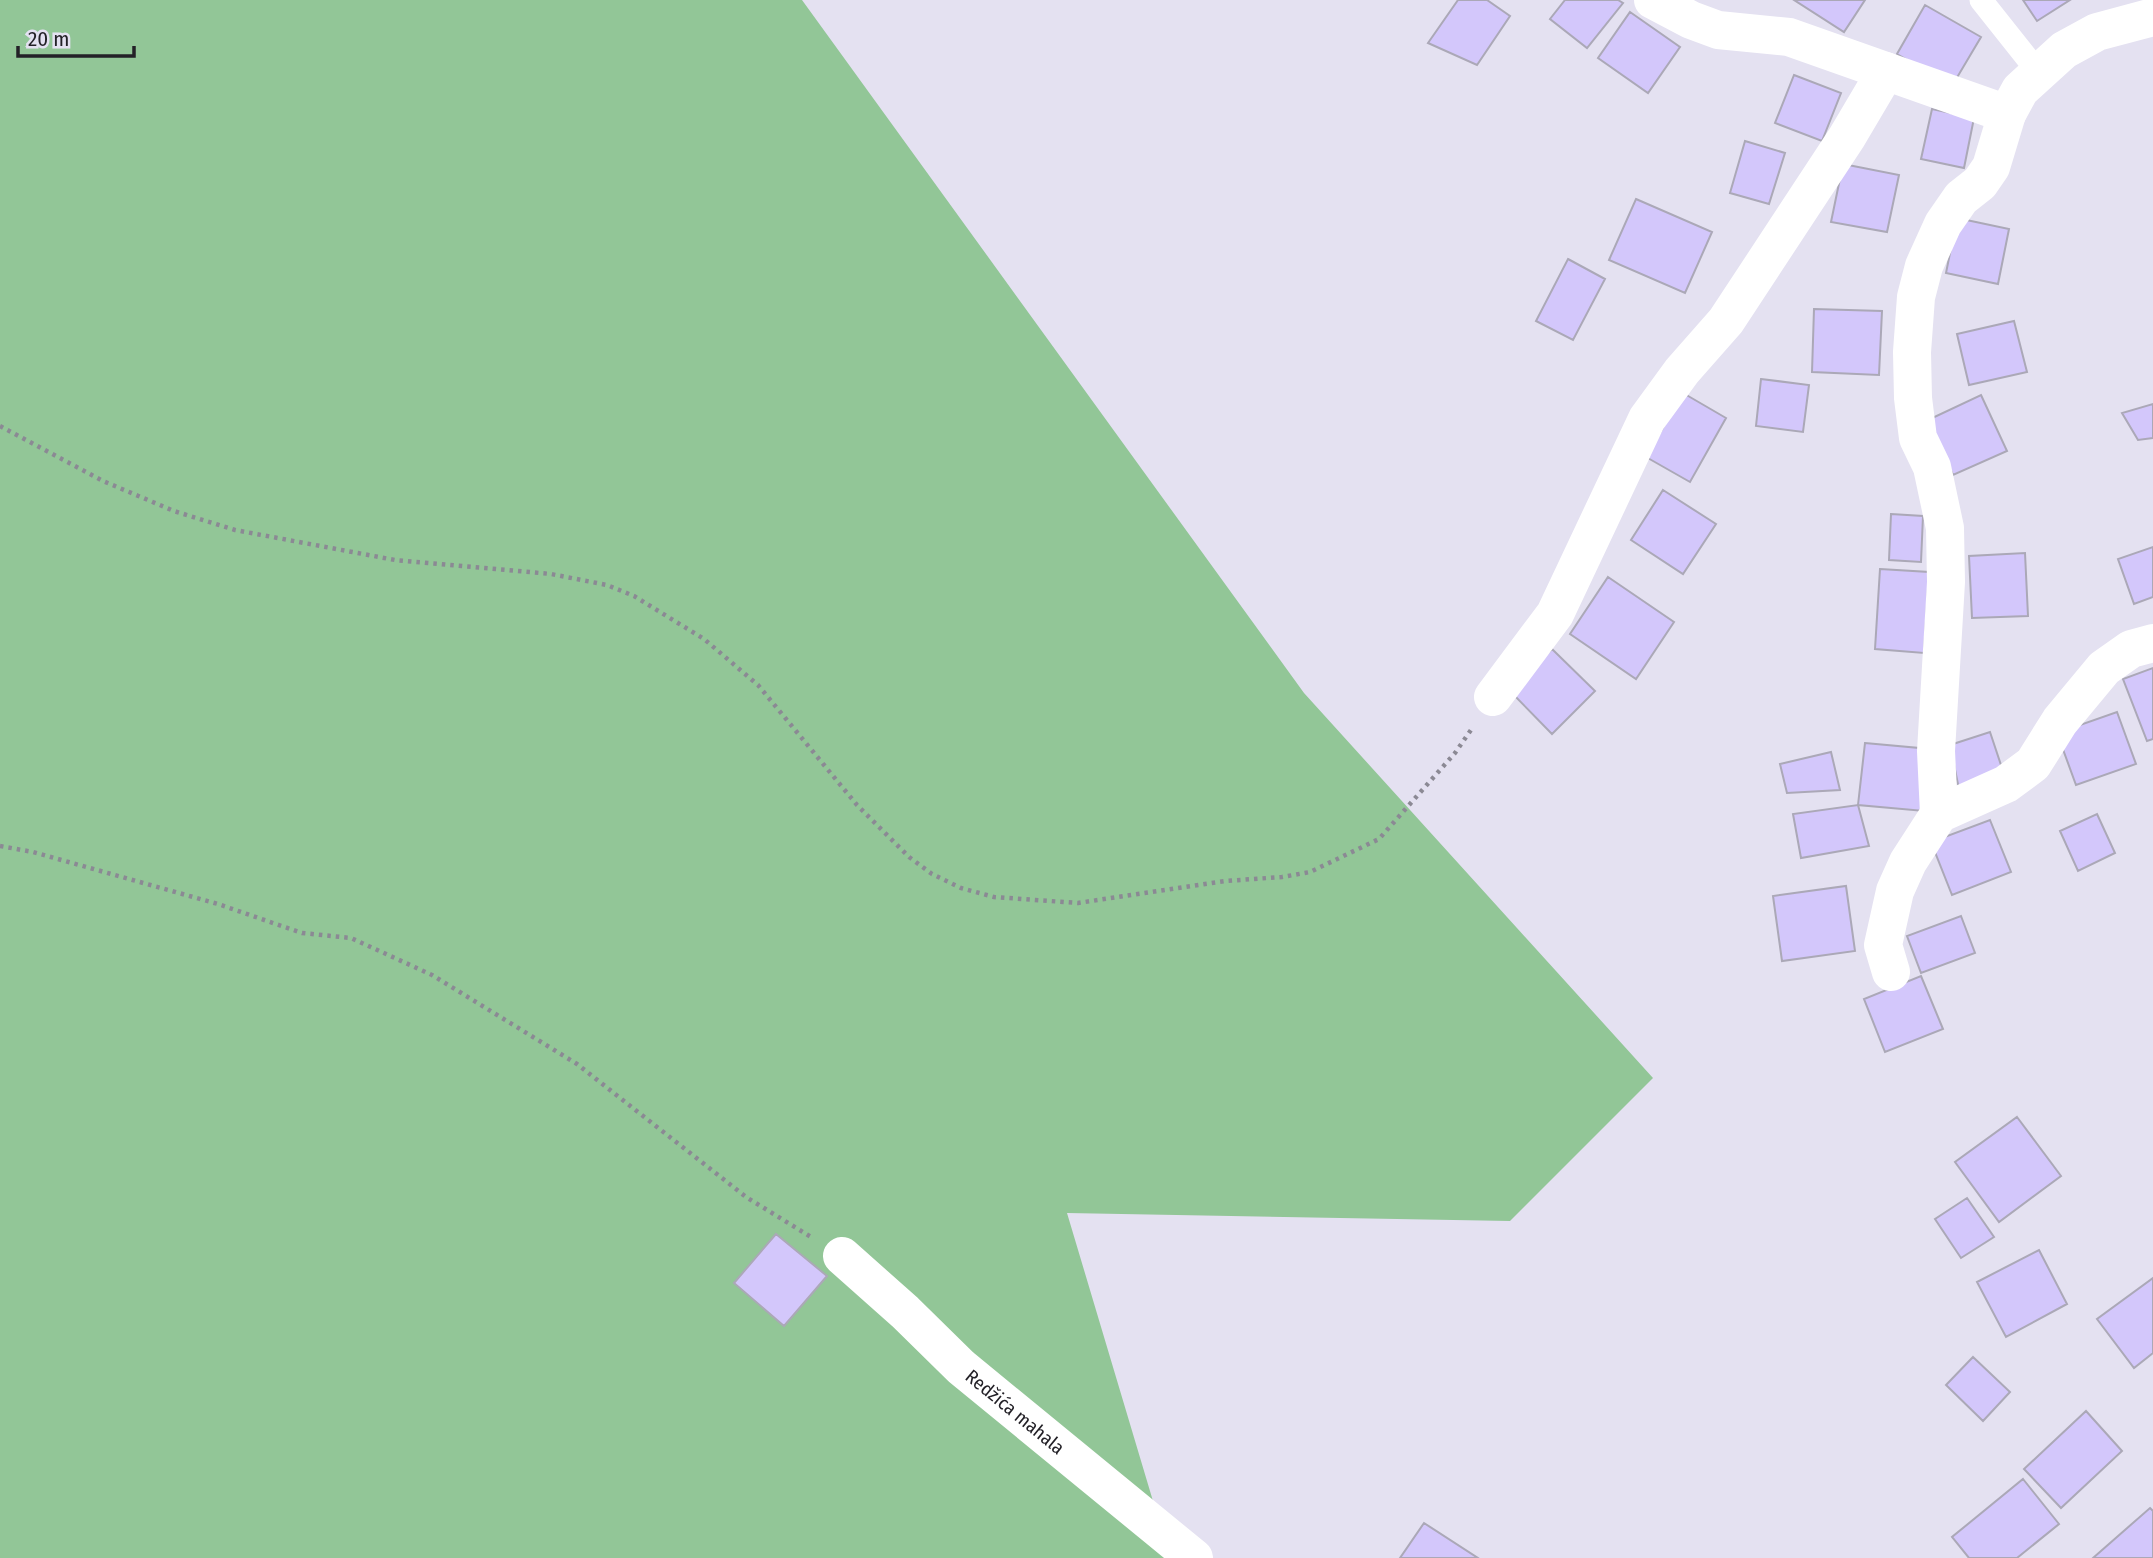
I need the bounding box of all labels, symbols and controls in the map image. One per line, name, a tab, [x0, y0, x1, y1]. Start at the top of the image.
scale bar	[18, 14, 133, 58]
text: 20 m	[28, 26, 69, 52]
street label: Redžića mahala	[961, 1364, 1069, 1459]

